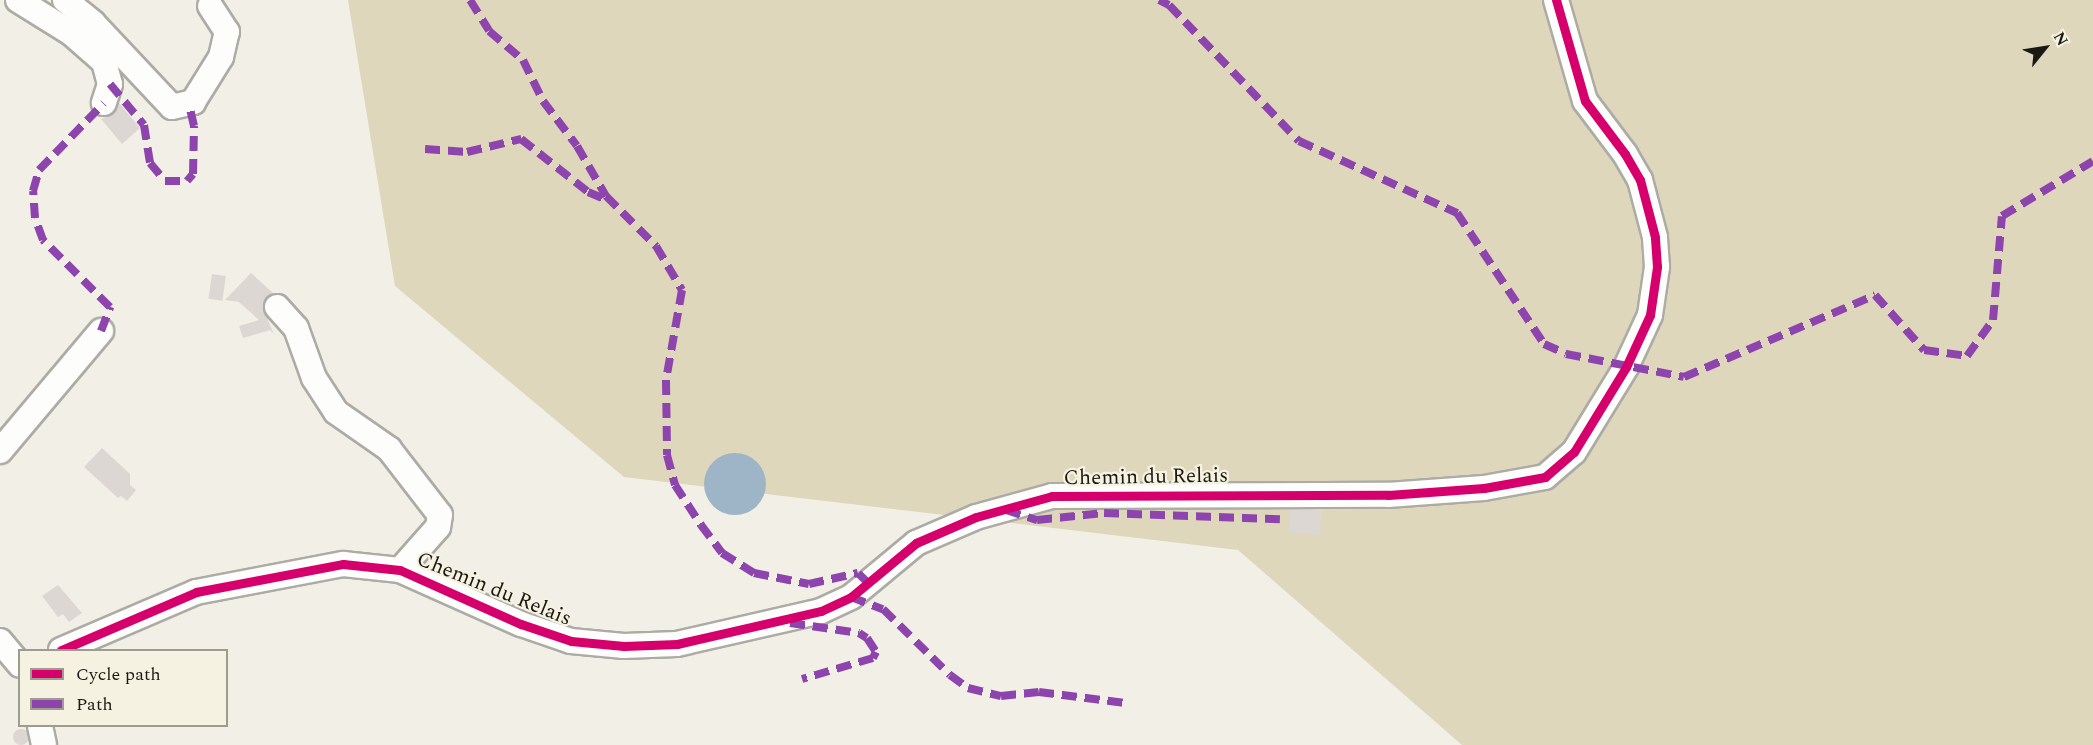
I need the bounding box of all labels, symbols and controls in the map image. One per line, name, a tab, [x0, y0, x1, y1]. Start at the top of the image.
north arrow	[2015, 18, 2075, 78]
text: N	[2047, 27, 2074, 51]
street label: Chemin du Relais	[1064, 463, 1228, 491]
street label: Chemin du Relais	[413, 546, 575, 632]
legend	[18, 649, 228, 727]
text: Cycle path	[76, 661, 161, 688]
text: Path	[76, 691, 113, 718]

